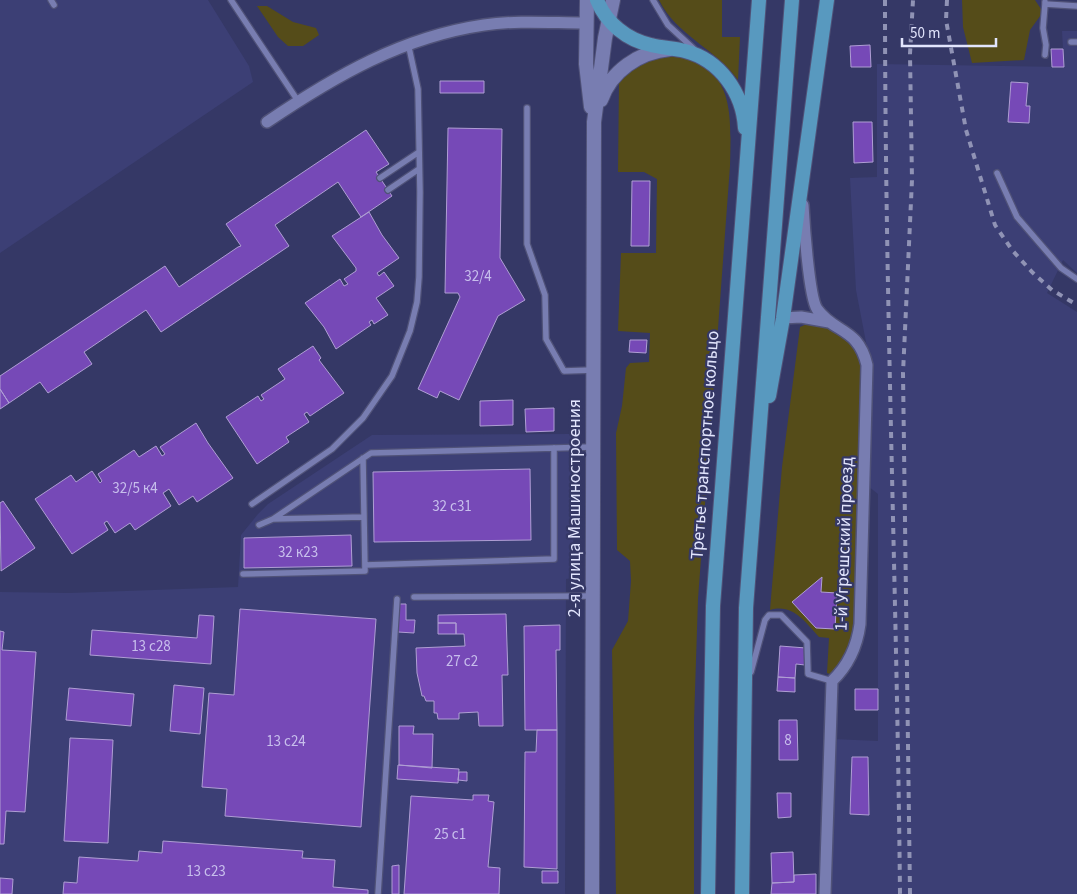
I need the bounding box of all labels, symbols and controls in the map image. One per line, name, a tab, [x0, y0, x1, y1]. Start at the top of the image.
scale bar	[902, 15, 996, 47]
text: 50 m	[910, 23, 940, 44]
house number: 32/4	[464, 266, 492, 287]
street label: Третье транспортное кольцо	[685, 330, 725, 560]
street label: 2-я улица Машиностроения	[562, 399, 587, 617]
street label: 1-й Угрешский проезд	[828, 456, 860, 632]
house number: 32/5 к4	[112, 478, 158, 499]
house number: 32 с31	[432, 496, 472, 517]
house number: 32 к23	[278, 542, 318, 563]
house number: 13 с28	[131, 636, 171, 657]
house number: 27 с2	[446, 651, 478, 672]
house number: 8	[784, 730, 792, 751]
house number: 13 c24	[266, 731, 306, 752]
house number: 25 с1	[434, 824, 466, 845]
house number: 13 с23	[186, 861, 226, 882]

